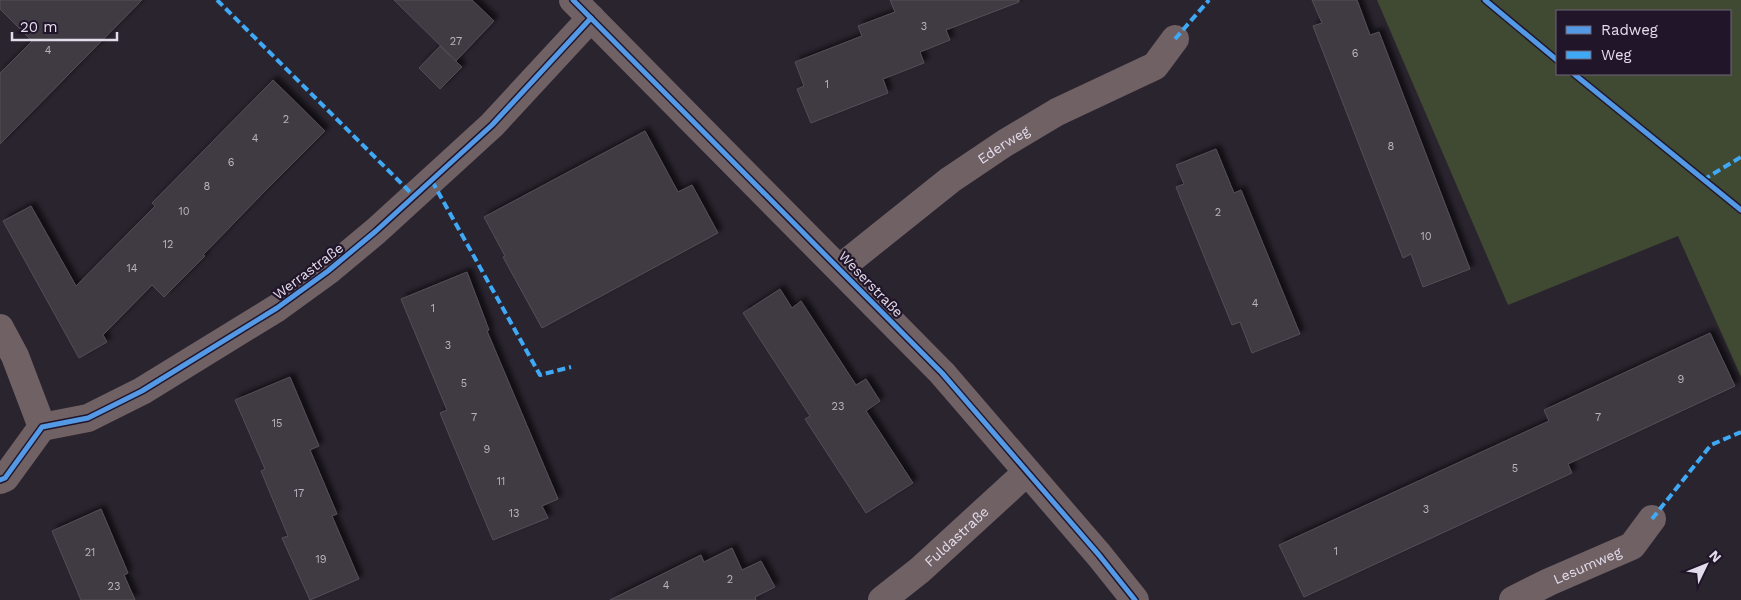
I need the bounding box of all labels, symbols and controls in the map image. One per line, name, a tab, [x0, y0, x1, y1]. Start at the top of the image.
scale bar	[12, 10, 118, 42]
legend	[1556, 10, 1731, 75]
text: 20 m	[20, 18, 58, 36]
house number: 3	[921, 20, 927, 33]
text: Radweg	[1601, 21, 1658, 39]
house number: 27	[450, 35, 462, 48]
house number: 4	[45, 44, 52, 57]
text: Weg	[1601, 46, 1632, 64]
house number: 6	[1352, 47, 1359, 60]
house number: 1	[825, 78, 829, 91]
house number: 2	[283, 113, 289, 126]
street label: Ederweg	[975, 122, 1033, 167]
house number: 4	[252, 132, 259, 145]
house number: 8	[1388, 140, 1395, 153]
house number: 6	[228, 156, 235, 169]
house number: 8	[204, 180, 211, 193]
house number: 10	[178, 205, 190, 218]
house number: 2	[1215, 206, 1221, 219]
house number: 10	[1420, 230, 1432, 243]
house number: 12	[163, 238, 173, 251]
street label: Werrastraße	[270, 239, 346, 303]
street label: Weserstraße	[836, 248, 906, 320]
house number: 14	[126, 262, 138, 275]
house number: 4	[1252, 297, 1259, 310]
house number: 1	[431, 302, 435, 315]
house number: 3	[445, 339, 451, 352]
house number: 9	[1678, 373, 1685, 386]
house number: 5	[461, 377, 467, 390]
house number: 23	[832, 400, 844, 413]
house number: 7	[471, 411, 477, 424]
house number: 7	[1595, 411, 1601, 424]
house number: 15	[272, 417, 282, 430]
house number: 9	[484, 443, 491, 456]
house number: 5	[1512, 462, 1518, 475]
house number: 11	[497, 475, 505, 488]
house number: 17	[294, 487, 304, 500]
street label: Fuldastraße	[921, 503, 992, 570]
house number: 3	[1423, 503, 1429, 516]
house number: 13	[509, 507, 519, 520]
north arrow	[1681, 540, 1731, 590]
street label: Lesumweg	[1551, 543, 1624, 587]
house number: 1	[1334, 545, 1338, 558]
house number: 21	[85, 546, 95, 559]
text: N	[1706, 547, 1725, 565]
house number: 19	[315, 553, 327, 566]
house number: 2	[727, 573, 733, 586]
house number: 4	[663, 579, 670, 592]
house number: 23	[108, 580, 120, 593]

